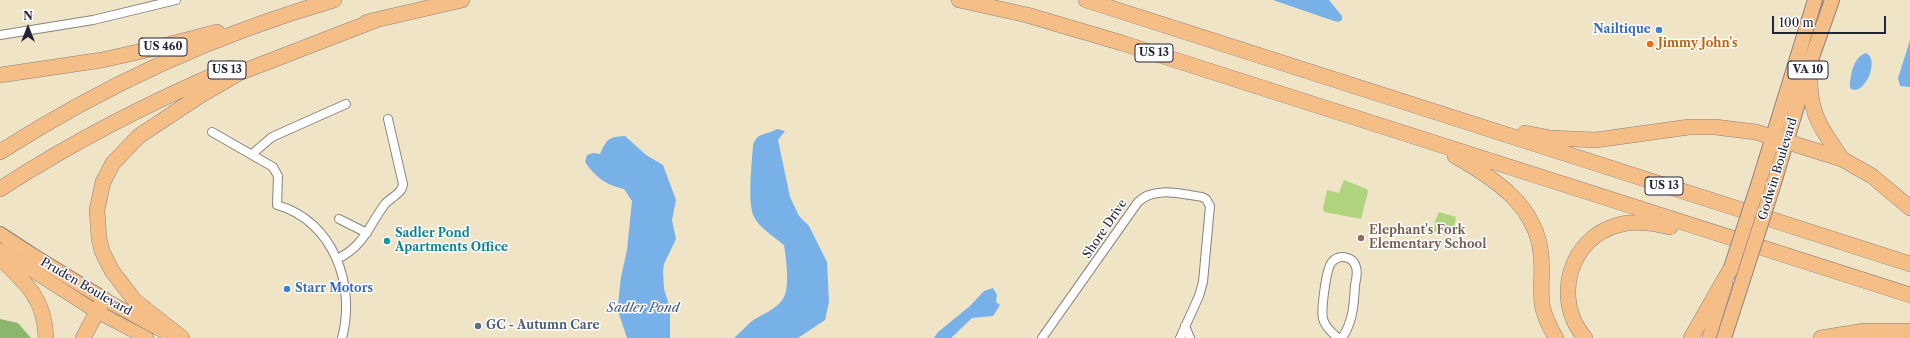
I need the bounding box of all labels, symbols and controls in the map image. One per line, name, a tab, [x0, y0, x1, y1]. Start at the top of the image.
north arrow	[8, 8, 48, 48]
scale bar	[1774, 8, 1888, 34]
text: N	[23, 9, 33, 23]
text: 100 m	[1779, 15, 1814, 30]
place label: Nailtique	[1593, 23, 1651, 37]
marker: Nailtique	[1654, 25, 1664, 35]
place label: Jimmy John's	[1658, 37, 1738, 51]
road number: US 460	[139, 38, 187, 56]
marker: Jimmy John's	[1645, 39, 1655, 49]
road number: US 13	[1135, 44, 1173, 62]
road number: US 13	[208, 61, 246, 79]
road number: VA 10	[1788, 61, 1828, 79]
street label: Godwin Boulevard	[1756, 116, 1800, 222]
road number: US 13	[1645, 177, 1683, 195]
street label: Shore Drive	[1080, 197, 1130, 261]
place label: Elephant's Fork Elementary School	[1369, 224, 1486, 252]
place label: Sadler Pond Apartments Office	[395, 227, 508, 255]
marker: Elephant's Fork Elementary School	[1356, 233, 1366, 243]
marker: Sadler Pond Apartments Office	[382, 236, 392, 246]
street label: Pruden Boulevard	[38, 255, 134, 319]
place label: Starr Motors	[295, 282, 373, 296]
marker: Starr Motors	[282, 284, 292, 294]
water label: Sadler Pond	[607, 300, 679, 316]
place label: GC - Autumn Care	[486, 319, 600, 333]
marker: GC - Autumn Care	[473, 321, 483, 331]

